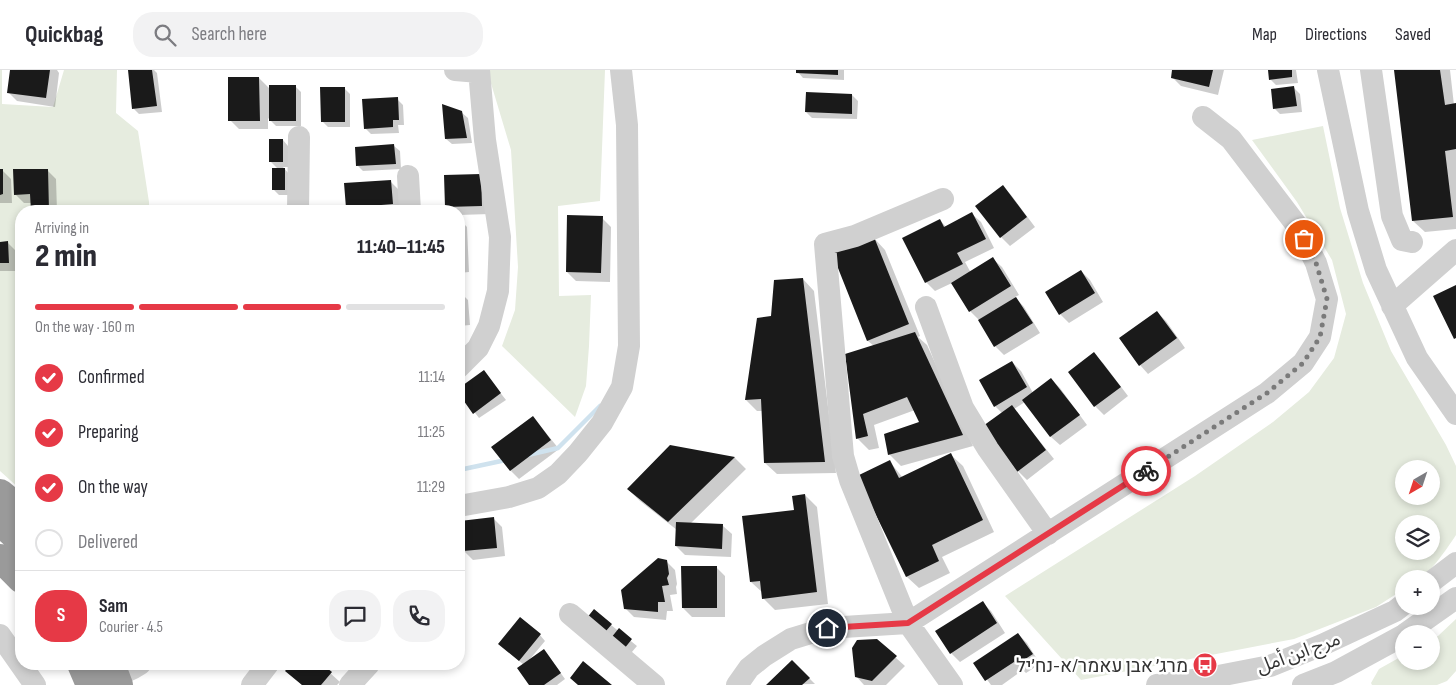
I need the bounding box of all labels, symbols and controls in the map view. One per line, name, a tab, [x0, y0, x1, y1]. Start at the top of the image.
search box	[133, 12, 483, 57]
text: Quickbag	[25, 20, 103, 49]
icon: search	[151, 21, 179, 49]
text: Search here	[191, 23, 267, 46]
text: Map	[1252, 24, 1277, 45]
text: Directions	[1305, 24, 1367, 45]
text: Saved	[1395, 24, 1431, 45]
pin	[1283, 218, 1325, 260]
text: Arriving in	[35, 219, 89, 238]
icon: bag	[1290, 225, 1318, 253]
text: 11:40–11:45	[357, 236, 445, 259]
text: 2 min	[35, 237, 97, 276]
text: On the way · 160 m	[35, 318, 135, 337]
icon: check	[35, 364, 63, 392]
text: Confirmed	[78, 366, 145, 389]
text: 11:14	[418, 368, 445, 387]
icon: check	[35, 419, 63, 447]
text: Preparing	[78, 421, 139, 444]
text: 11:25	[418, 423, 445, 442]
courier	[1121, 446, 1171, 496]
icon: bike	[1132, 457, 1160, 485]
north arrow	[1395, 460, 1440, 505]
map controls	[1395, 460, 1440, 670]
icon: check	[35, 474, 63, 502]
text: On the way	[78, 476, 148, 499]
text: 11:29	[417, 478, 445, 497]
button: layers	[1395, 515, 1440, 560]
text: Delivered	[78, 531, 138, 554]
button: +	[1395, 570, 1440, 615]
button: chat	[329, 590, 381, 642]
button: phone	[393, 590, 445, 642]
text: Sam	[99, 595, 128, 618]
text: S	[57, 604, 65, 627]
pin	[806, 607, 848, 649]
icon: home	[813, 614, 841, 642]
text: Courier · 4.5	[99, 618, 163, 637]
button: −	[1395, 625, 1440, 670]
street label: مرج ابن أمل	[1253, 627, 1344, 680]
bus stop icon: מרג׳ אבן עאמר/א-נח׳יל	[1192, 652, 1218, 678]
place label: מרג׳ אבן עאמר/א-נח׳יל	[1016, 655, 1188, 678]

